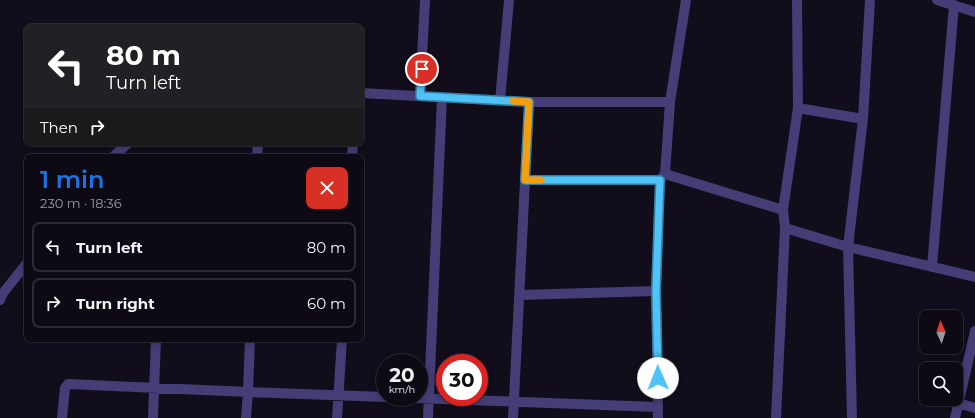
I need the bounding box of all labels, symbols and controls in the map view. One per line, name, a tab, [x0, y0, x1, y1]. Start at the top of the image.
text: 80 m	[106, 38, 181, 72]
icon: left	[40, 40, 92, 92]
pin	[405, 52, 439, 86]
icon: arrive	[411, 58, 433, 80]
text: Turn left	[106, 72, 181, 94]
icon: right	[86, 116, 108, 138]
text: Then	[40, 118, 78, 137]
text: 1 min	[40, 165, 104, 194]
button: close	[306, 167, 348, 209]
text: 230 m · 18:36	[40, 195, 122, 211]
icon: left	[42, 236, 64, 258]
text: Turn left	[76, 238, 143, 257]
text: 80 m	[307, 238, 346, 257]
icon: right	[42, 292, 64, 314]
text: Turn right	[76, 294, 155, 313]
text: 60 m	[307, 294, 346, 313]
north arrow	[919, 310, 963, 354]
map controls	[919, 310, 963, 406]
speed limit sign: 30	[436, 354, 488, 406]
position arrow	[637, 357, 679, 399]
button: search	[919, 362, 963, 406]
text: 20	[389, 363, 415, 387]
text: km/h	[389, 383, 415, 396]

